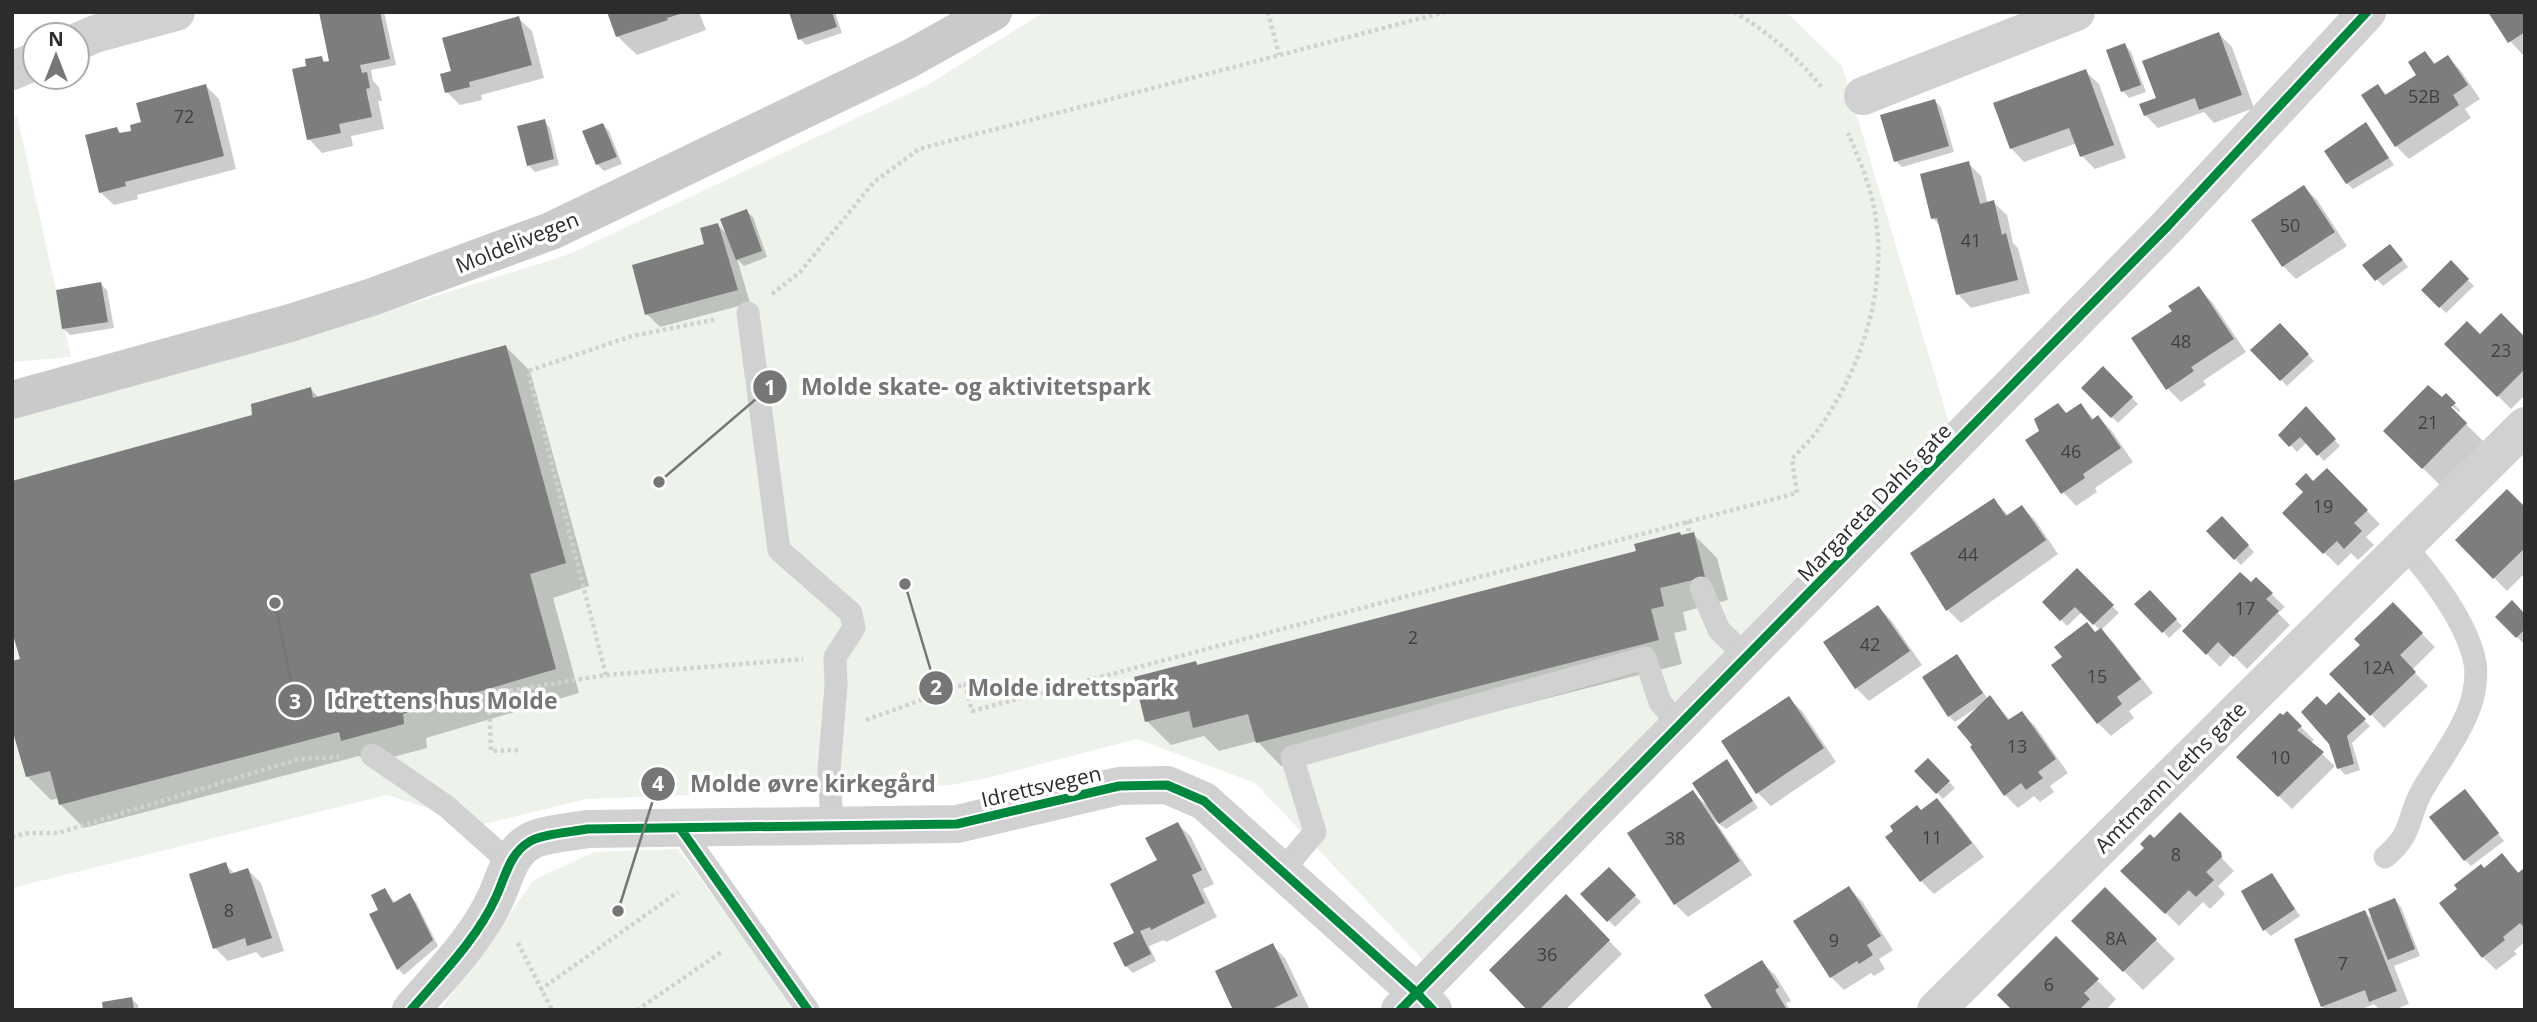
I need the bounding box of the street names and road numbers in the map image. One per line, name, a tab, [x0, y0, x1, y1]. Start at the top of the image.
street label: Moldelivegen	[451, 205, 583, 279]
street label: Margareta Dahls gate	[1791, 417, 1957, 587]
street label: Amtmann Leths gate	[2088, 695, 2252, 859]
street label: Idrettsvegen	[978, 759, 1104, 813]

